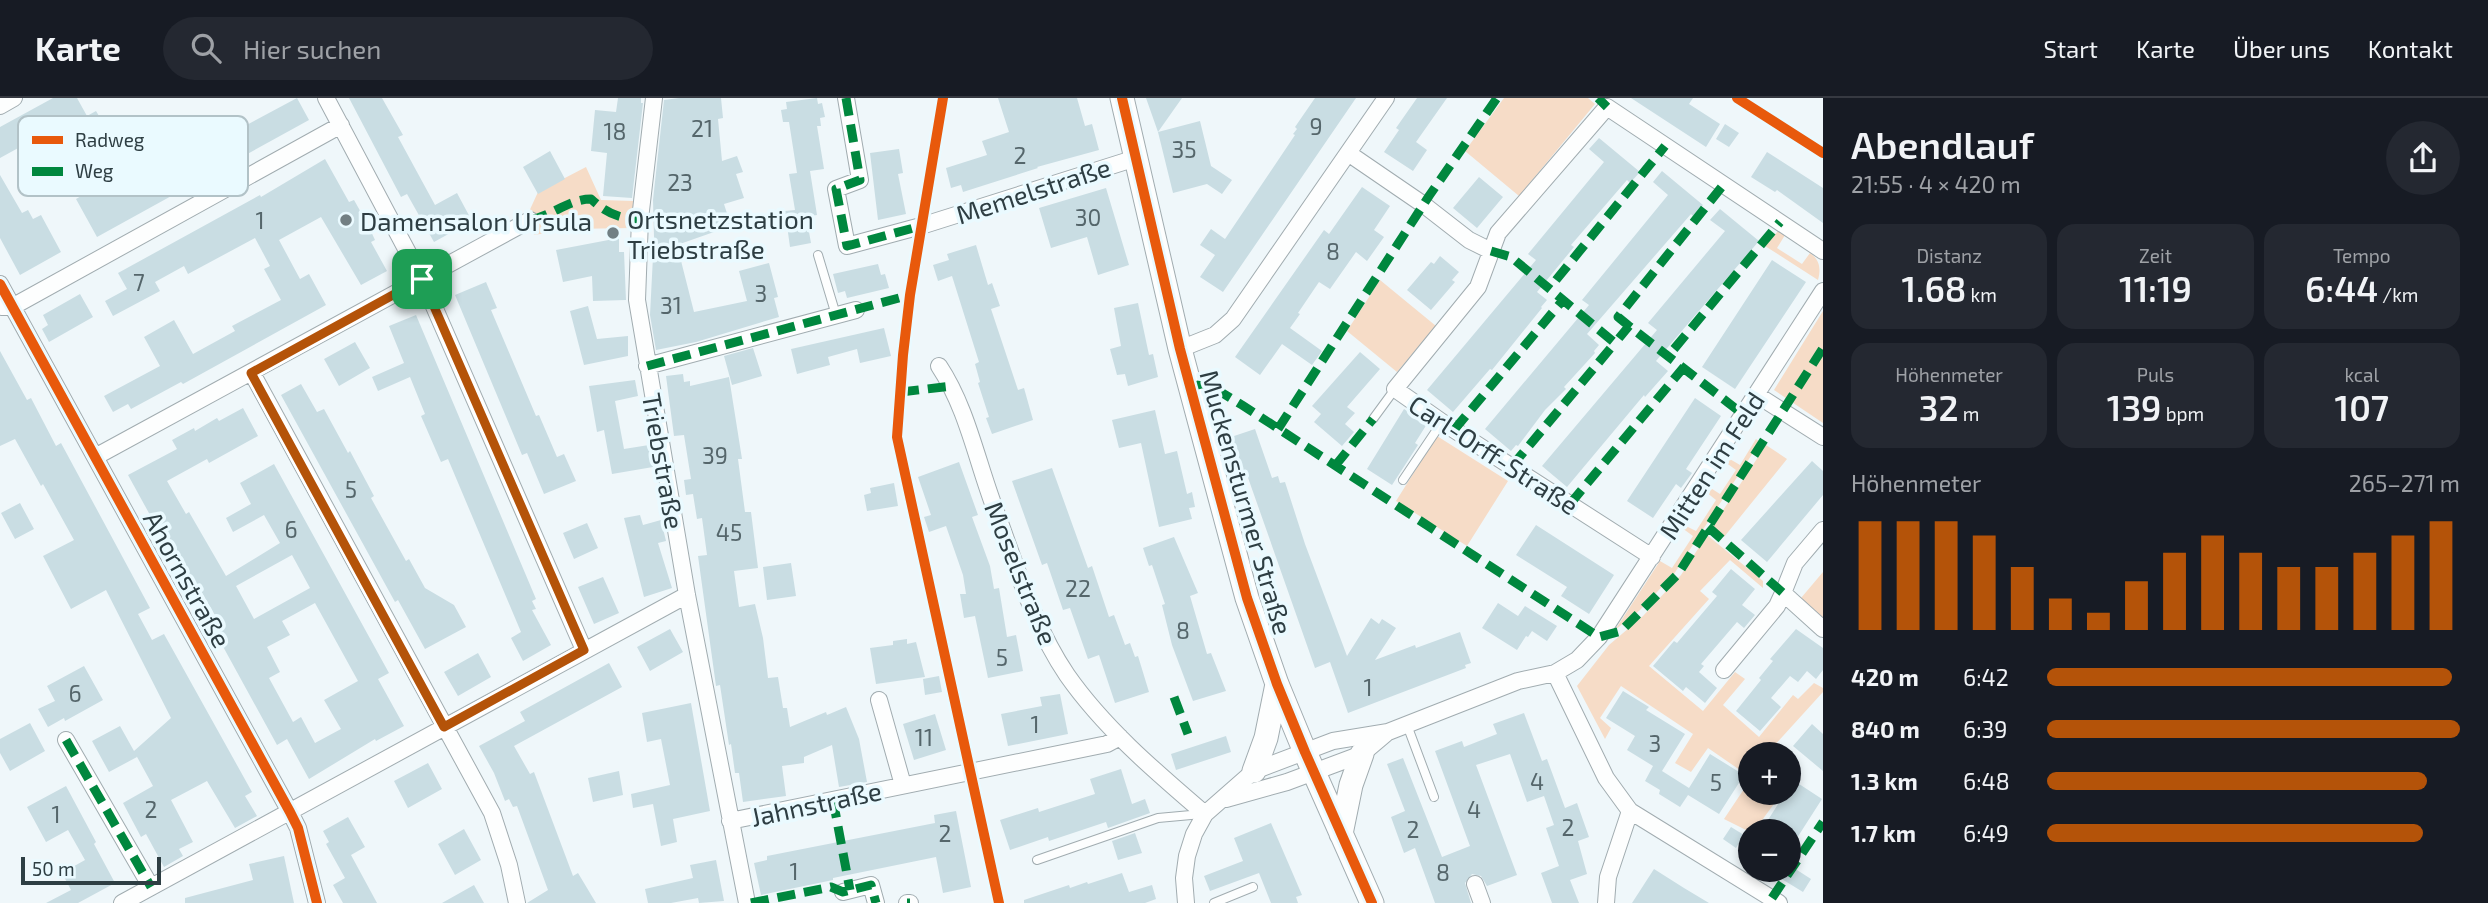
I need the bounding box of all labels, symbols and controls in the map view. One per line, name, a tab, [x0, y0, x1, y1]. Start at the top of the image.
search box	[163, 17, 653, 80]
text: Karte	[35, 28, 121, 68]
icon: search	[187, 29, 225, 67]
text: Hier suchen	[243, 33, 381, 64]
text: Start	[2044, 34, 2098, 63]
text: Karte	[2136, 34, 2195, 63]
text: Über uns	[2233, 34, 2330, 63]
text: Kontakt	[2368, 34, 2453, 63]
house number: 9	[1309, 112, 1323, 140]
house number: 21	[691, 114, 713, 142]
legend	[18, 116, 248, 196]
house number: 18	[603, 117, 627, 145]
text: Abendlauf	[1851, 121, 2034, 167]
button: share	[2386, 121, 2460, 195]
text: Radweg	[75, 128, 145, 151]
house number: 35	[1171, 135, 1197, 163]
house number: 2	[1014, 141, 1026, 169]
street label: Memelstraße	[952, 150, 1114, 230]
text: Weg	[75, 159, 114, 182]
house number: 23	[667, 168, 693, 196]
text: 21:55 · 4 × 420 m	[1851, 170, 2021, 198]
place label: Ortsnetzstation Triebstraße	[627, 203, 814, 264]
house number: 30	[1075, 203, 1101, 231]
place label: Damensalon Ursula	[360, 205, 592, 236]
house number: 1	[255, 206, 265, 234]
marker: Damensalon Ursula	[338, 212, 354, 228]
marker: Ortsnetzstation Triebstraße	[605, 225, 621, 241]
house number: 8	[1326, 237, 1340, 265]
text: Distanz	[1916, 244, 1982, 267]
text: Zeit	[2139, 244, 2172, 267]
text: Tempo	[2333, 244, 2391, 267]
pin	[392, 249, 452, 309]
icon: arrive	[403, 260, 441, 298]
text: 1.68	[1901, 267, 1966, 309]
text: 11:19	[2119, 267, 2192, 309]
text: 6:44	[2305, 267, 2378, 309]
house number: 7	[133, 268, 145, 296]
house number: 3	[755, 279, 767, 307]
text: km	[1966, 283, 1997, 306]
text: /km	[2378, 283, 2419, 306]
house number: 31	[660, 291, 682, 319]
text: Höhenmeter	[1895, 363, 2003, 386]
text: Puls	[2137, 363, 2174, 386]
text: kcal	[2344, 363, 2379, 386]
street label: Muckensturmer Straße	[1194, 366, 1300, 638]
street label: Mitten im Feld	[1652, 386, 1770, 544]
text: 32	[1919, 386, 1959, 428]
text: 139	[2107, 386, 2161, 428]
text: 107	[2335, 386, 2389, 428]
street label: Carl-Orff-Straße	[1403, 388, 1585, 520]
street label: Triebstraße	[637, 391, 691, 531]
text: m	[1959, 402, 1979, 425]
text: bpm	[2161, 402, 2204, 425]
house number: 39	[702, 441, 728, 469]
text: Höhenmeter	[1851, 469, 1981, 497]
text: 265–271 m	[2349, 469, 2460, 497]
house number: 5	[345, 475, 357, 503]
street label: Moselstraße	[979, 497, 1065, 649]
street label: Ahornstraße	[138, 505, 238, 653]
house number: 6	[284, 515, 298, 543]
house number: 45	[716, 518, 742, 546]
house number: 22	[1065, 574, 1091, 602]
house number: 8	[1176, 616, 1190, 644]
house number: 5	[996, 643, 1008, 671]
text: 420 m	[1851, 663, 1919, 691]
text: 6:42	[1963, 663, 2009, 691]
house number: 1	[1363, 673, 1373, 701]
house number: 6	[68, 679, 82, 707]
house number: 1	[1030, 710, 1040, 738]
text: 840 m	[1851, 715, 1920, 743]
text: 6:39	[1963, 715, 2008, 743]
house number: 11	[915, 723, 933, 751]
house number: 3	[1649, 729, 1661, 757]
map controls	[1738, 742, 1801, 882]
button: +	[1738, 742, 1801, 805]
house number: 4	[1530, 767, 1544, 795]
text: 1.3 km	[1851, 767, 1918, 795]
text: 6:48	[1963, 767, 2010, 795]
house number: 5	[1710, 768, 1722, 796]
street label: Jahnstraße	[748, 774, 884, 832]
house number: 2	[145, 795, 157, 823]
house number: 4	[1467, 795, 1481, 823]
house number: 1	[51, 800, 61, 828]
house number: 2	[1562, 813, 1574, 841]
house number: 2	[1407, 815, 1419, 843]
house number: 2	[939, 819, 951, 847]
button: −	[1738, 819, 1801, 882]
text: 1.7 km	[1851, 819, 1916, 847]
text: 6:49	[1963, 819, 2009, 847]
scale bar	[21, 854, 161, 886]
text: 50 m	[32, 857, 75, 880]
house number: 1	[789, 857, 799, 885]
house number: 8	[1436, 858, 1450, 886]

